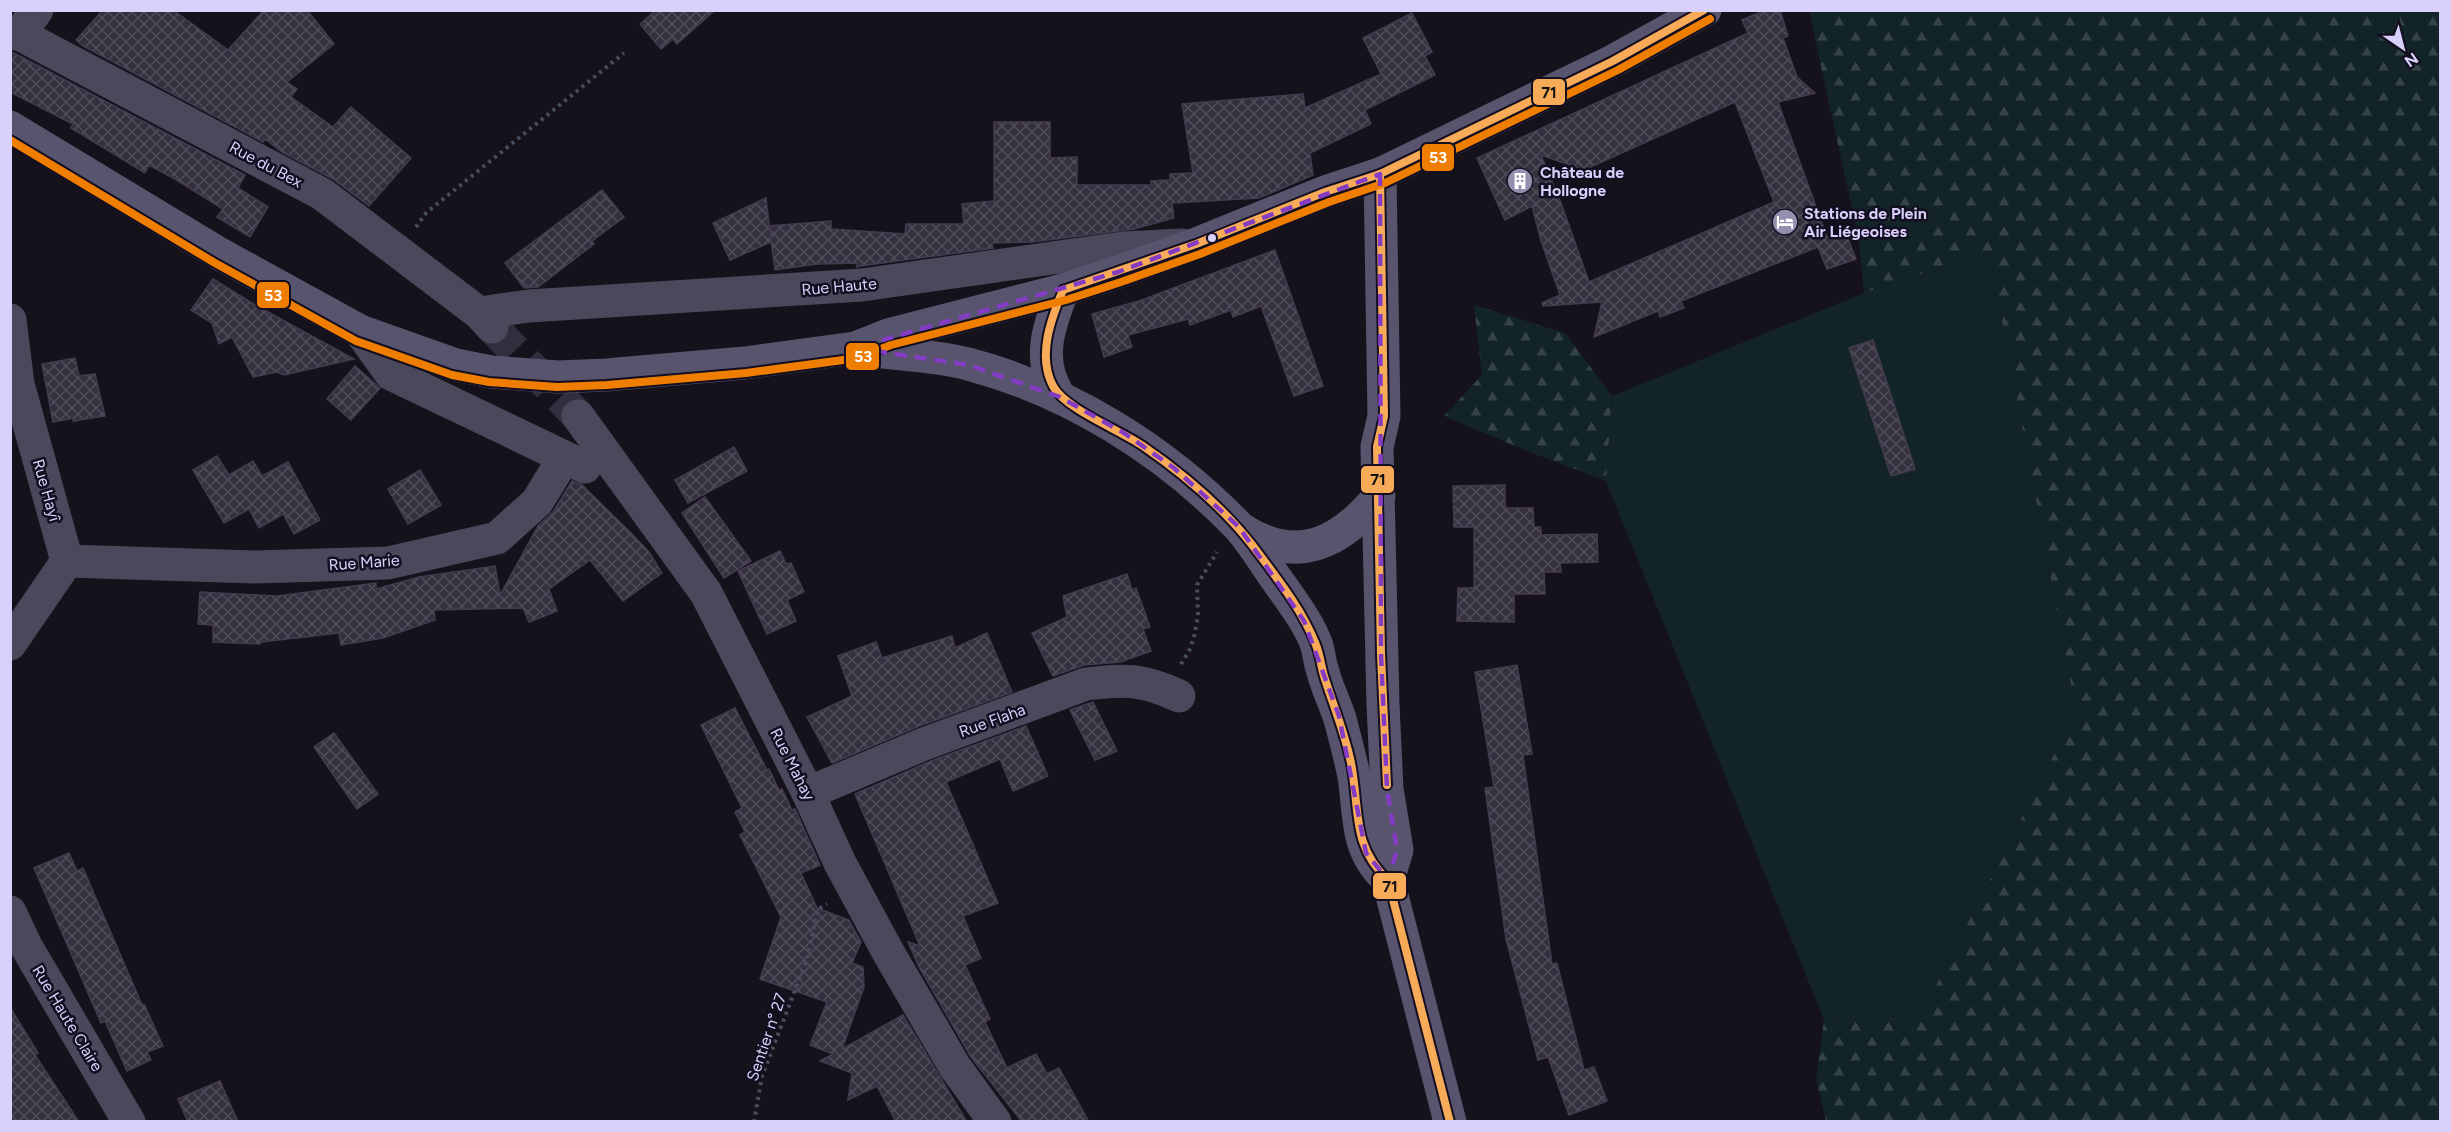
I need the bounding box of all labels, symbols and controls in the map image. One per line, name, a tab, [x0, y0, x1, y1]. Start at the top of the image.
north arrow	[2373, 18, 2433, 78]
text: N	[2401, 49, 2422, 71]
line badge: 71	[1532, 78, 1566, 106]
text: 71	[1541, 83, 1557, 102]
street label: Rue du Bex	[226, 137, 306, 192]
line badge: 53	[1421, 143, 1455, 172]
text: 53	[1429, 148, 1447, 167]
place label: Château de Hollogne	[1540, 163, 1624, 200]
building icon: Château de Hollogne	[1505, 166, 1535, 196]
place label: Stations de Plein Air Liégeoises	[1804, 204, 1927, 241]
hotel icon: Stations de Plein Air Liégeoises	[1770, 207, 1800, 237]
unlabelled marker	[1206, 232, 1218, 244]
street label: Rue Haute	[801, 274, 878, 299]
line badge: 53	[256, 281, 290, 309]
text: 53	[264, 286, 282, 305]
line badge: 53	[845, 342, 880, 371]
text: 53	[854, 347, 872, 366]
street label: Rue Hayî	[29, 457, 65, 525]
line badge: 71	[1360, 465, 1395, 494]
text: 71	[1370, 470, 1386, 489]
street label: Rue Marie	[328, 551, 400, 574]
street label: Rue Flaha	[956, 700, 1028, 741]
street label: Rue Mahay	[766, 725, 819, 804]
line badge: 71	[1372, 872, 1407, 900]
text: 71	[1382, 877, 1398, 896]
street label: Rue Haute Claire	[28, 962, 107, 1075]
street label: Sentier n° 27	[743, 990, 791, 1084]

